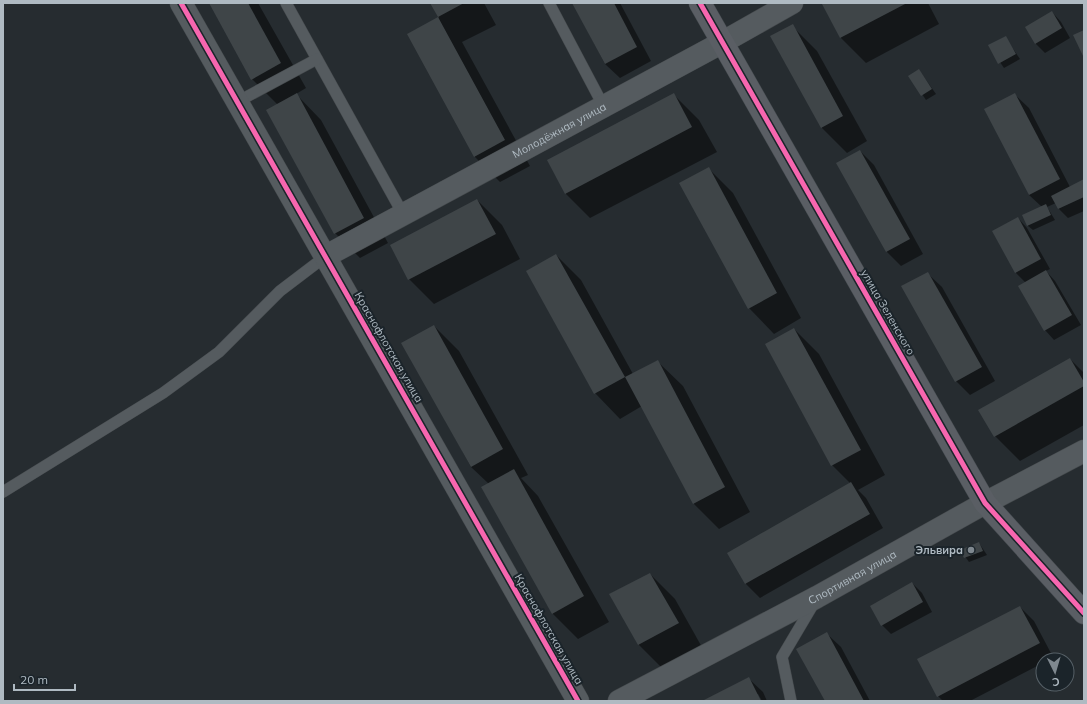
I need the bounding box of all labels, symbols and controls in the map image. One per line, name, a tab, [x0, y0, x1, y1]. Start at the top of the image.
street label: Молодёжная улица	[510, 99, 609, 161]
street label: улица Зеленского	[858, 267, 918, 357]
street label: Краснофлотская улица	[352, 289, 426, 405]
place label: Эльвира	[915, 543, 963, 557]
marker: Эльвира	[966, 545, 976, 555]
street label: Спортивная улица	[806, 547, 899, 608]
street label: Краснофлотская улица	[512, 571, 586, 687]
north arrow	[1035, 652, 1075, 692]
scale bar	[14, 666, 75, 692]
text: 20 m	[20, 672, 48, 687]
text: С	[1051, 675, 1060, 689]

